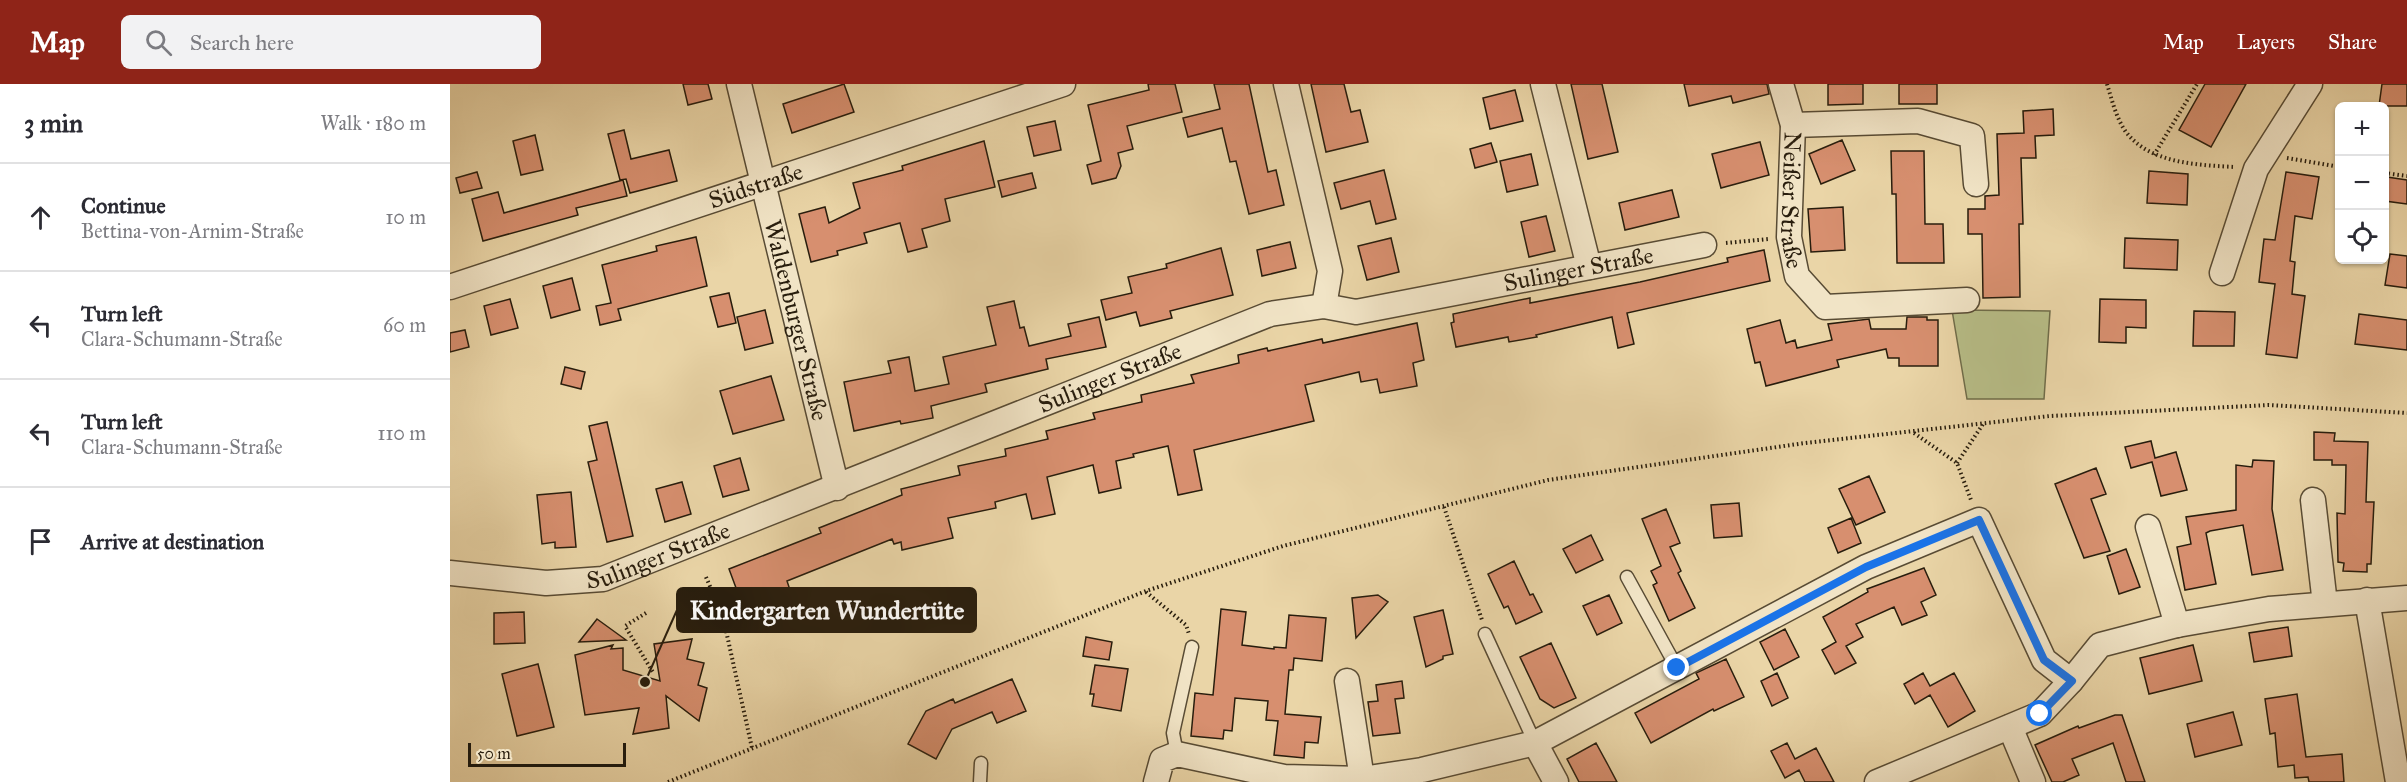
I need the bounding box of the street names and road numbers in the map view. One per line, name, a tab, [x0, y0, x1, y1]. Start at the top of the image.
street label: Neißer Straße	[1774, 131, 1810, 271]
street label: Südstraße	[705, 156, 807, 215]
street label: Waldenburger Straße	[757, 217, 835, 424]
street label: Sulinger Straße	[1501, 240, 1656, 298]
street label: Sulinger Straße	[1034, 336, 1186, 420]
street label: Sulinger Straße	[585, 515, 734, 595]

